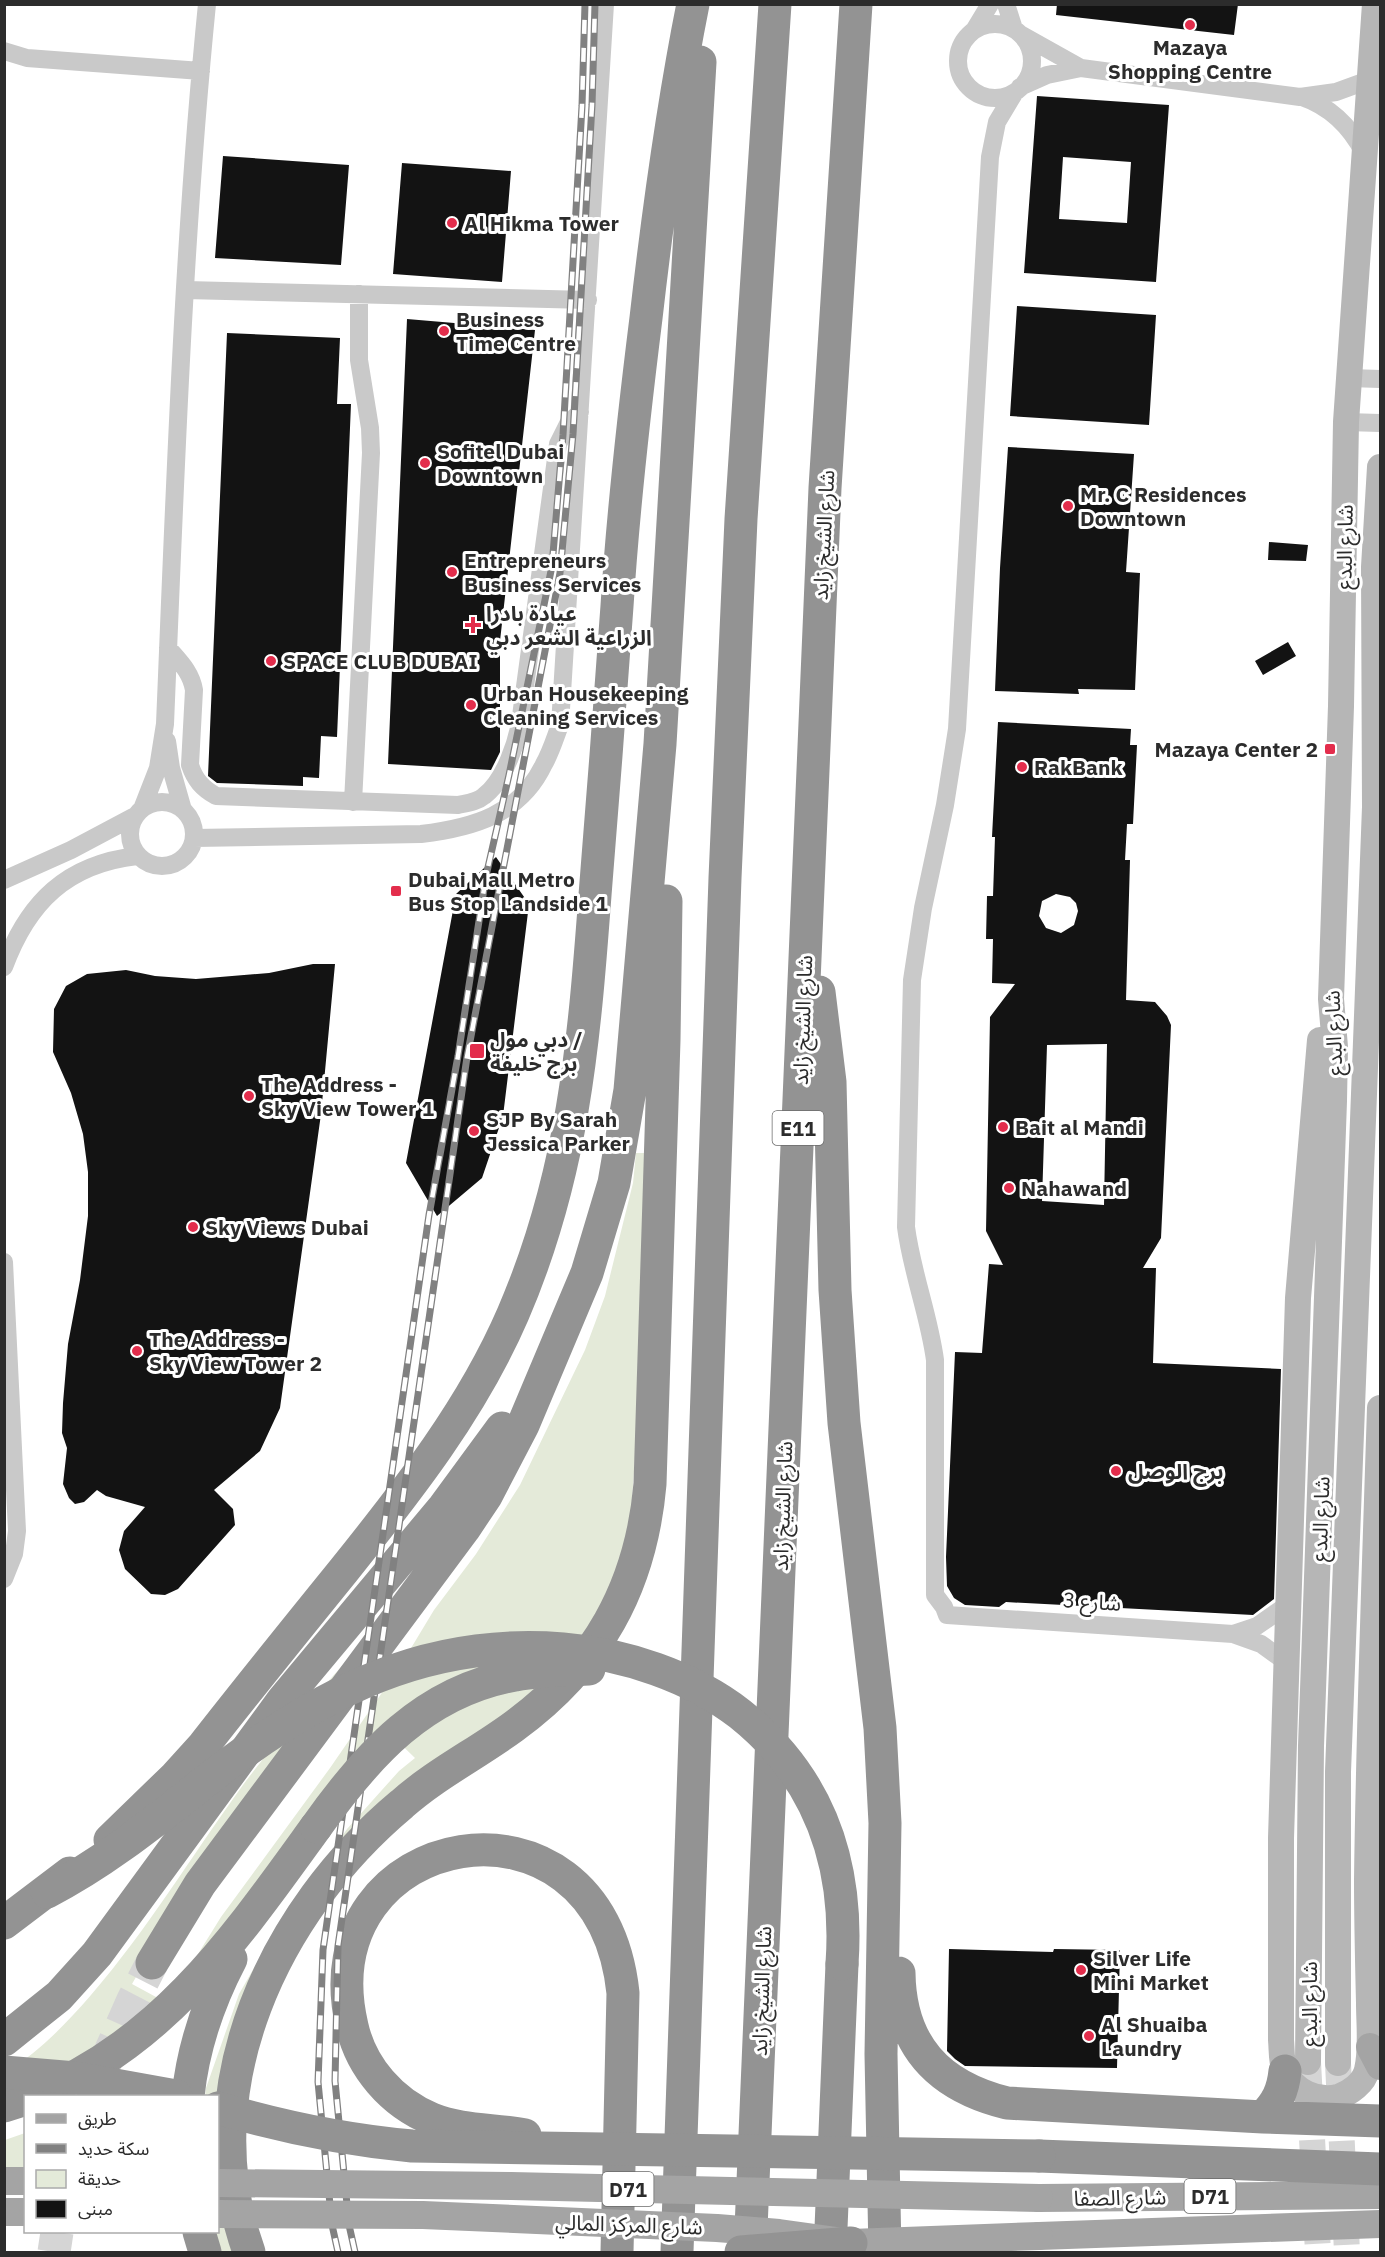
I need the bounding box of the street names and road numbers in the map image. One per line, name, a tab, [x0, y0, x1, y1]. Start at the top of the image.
street label: شارع الشيخ زايد	[806, 469, 842, 601]
street label: شارع البدع	[1329, 504, 1361, 590]
street label: شارع الشيخ زايد	[786, 954, 820, 1086]
street label: شارع البدع	[1318, 990, 1350, 1076]
road number: E11	[772, 1111, 824, 1145]
street label: شارع الشيخ زايد	[766, 1440, 800, 1572]
street label: شارع البدع	[1305, 1476, 1337, 1562]
street label: شارع 3	[1062, 1585, 1122, 1619]
street label: شارع الشيخ زايد	[745, 1925, 779, 2057]
street label: شارع البدع	[1295, 1961, 1325, 2047]
road number: D71	[602, 2172, 654, 2206]
road number: D71	[1184, 2179, 1236, 2213]
street label: شارع الصفا	[1073, 2182, 1167, 2214]
street label: شارع المركز المالي	[555, 2207, 703, 2243]

